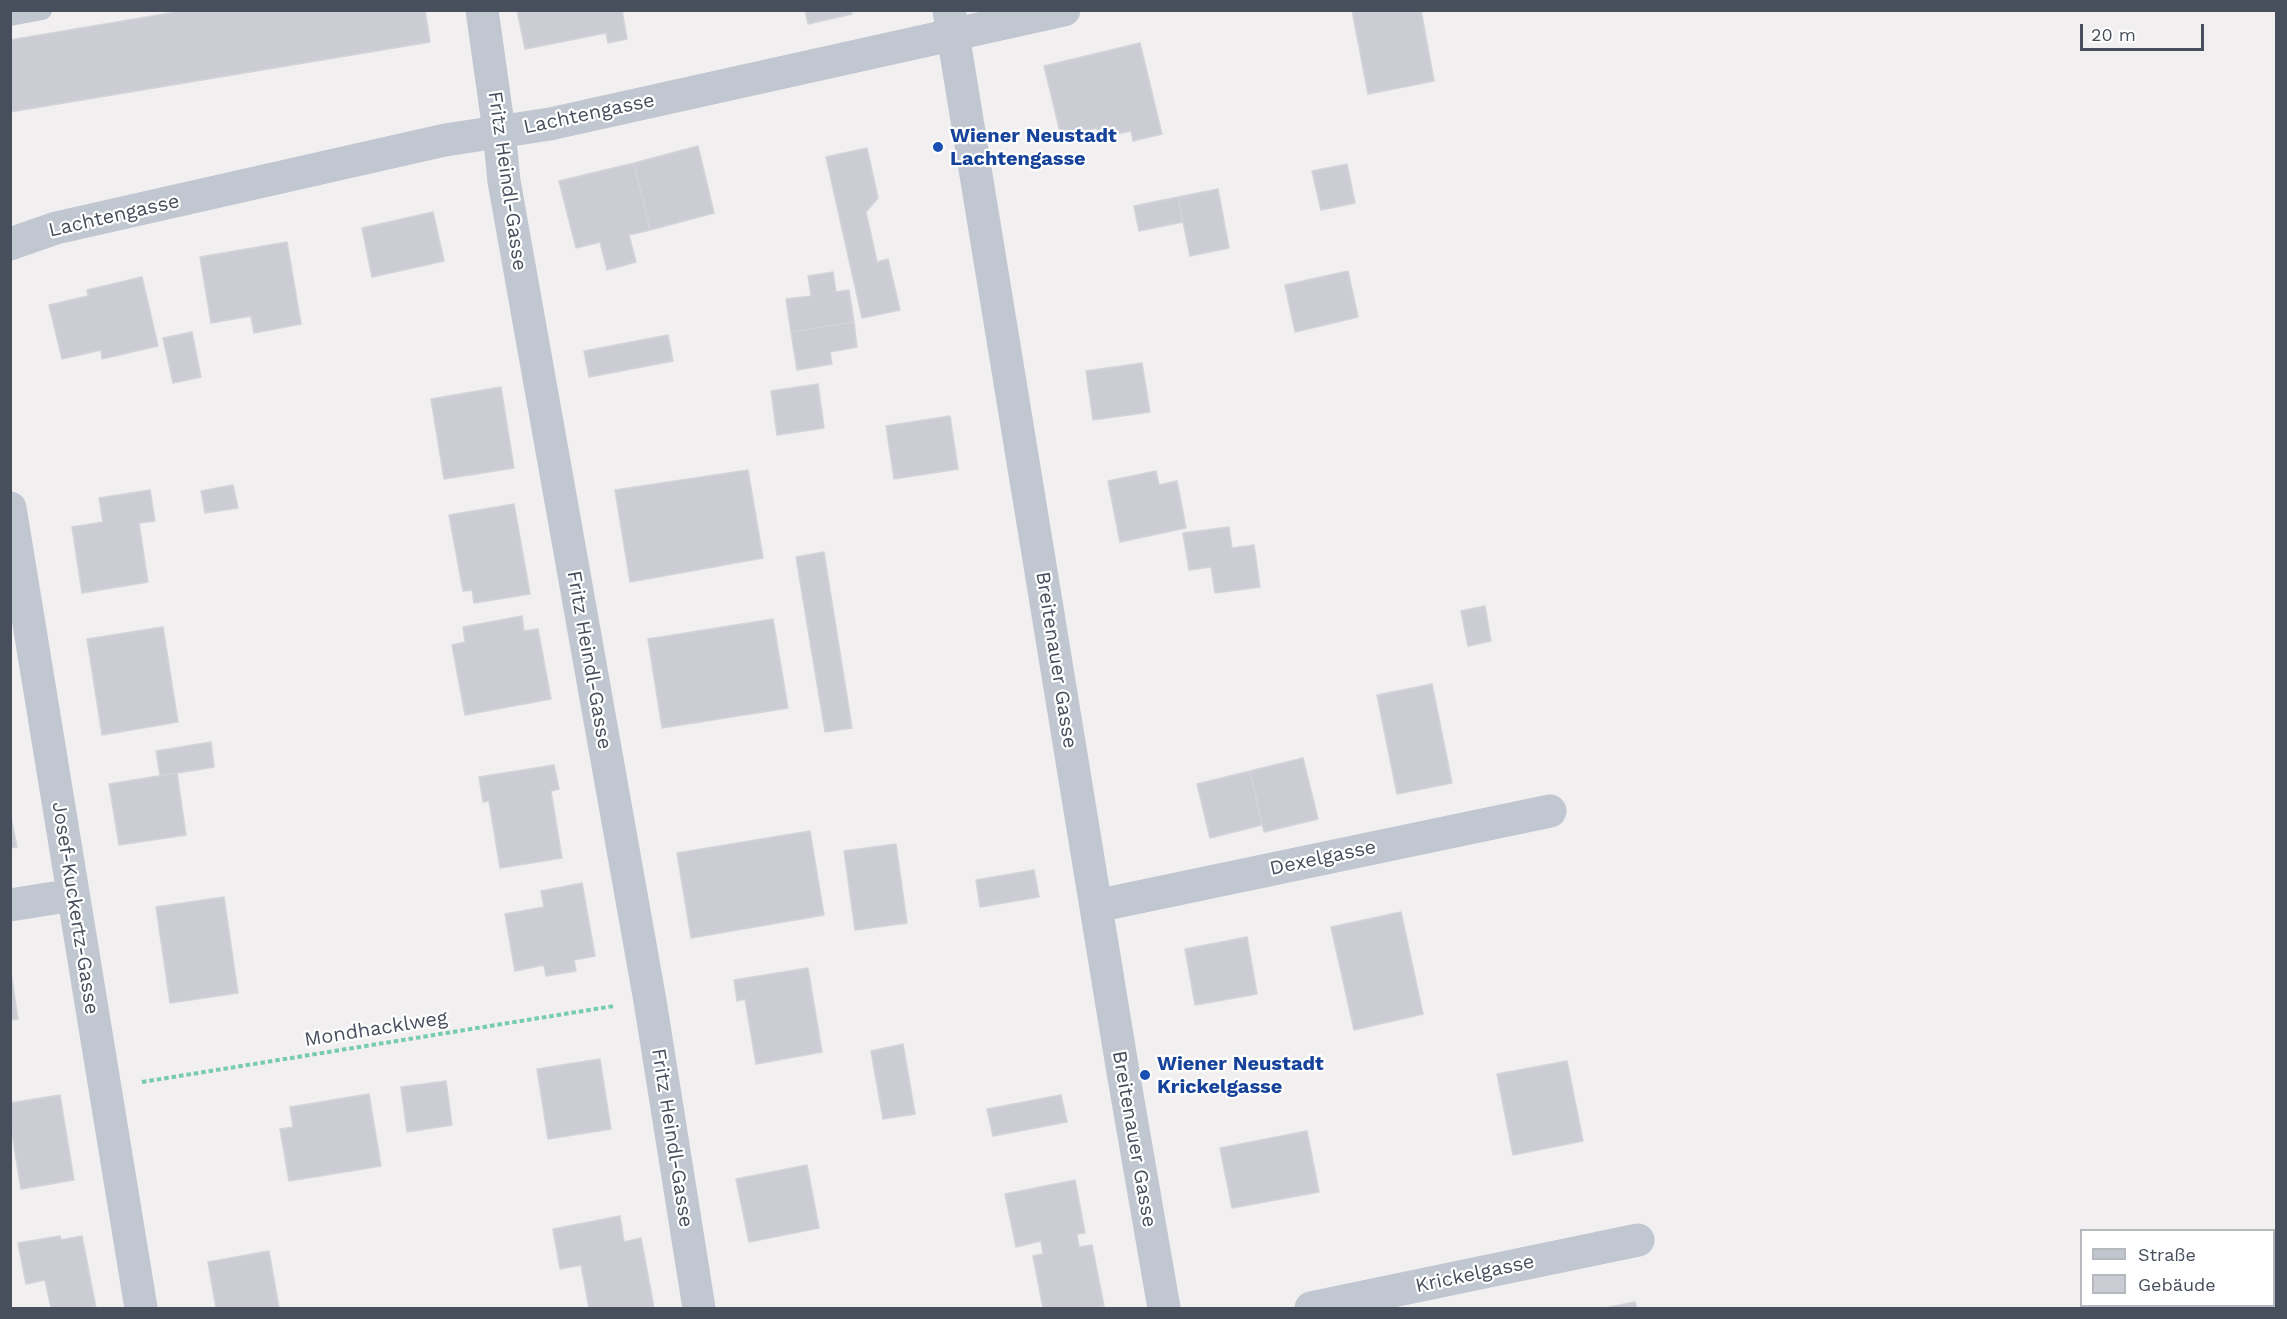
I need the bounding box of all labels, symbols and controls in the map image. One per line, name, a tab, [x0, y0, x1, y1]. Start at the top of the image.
scale bar	[2083, 12, 2208, 50]
text: 20 m	[2091, 24, 2136, 45]
street label: Lachtengasse	[521, 88, 657, 140]
street label: Fritz Heindl-Gasse	[483, 90, 531, 272]
place label: Wiener Neustadt Lachtengasse	[950, 124, 1117, 171]
marker: Wiener Neustadt Lachtengasse	[931, 140, 945, 154]
street label: Lachtengasse	[46, 189, 182, 243]
street label: Fritz Heindl-Gasse	[561, 569, 617, 751]
street label: Breitenauer Gasse	[1030, 570, 1082, 750]
street label: Josef-Kuckertz-Gasse	[46, 800, 104, 1016]
street label: Dexelgasse	[1268, 835, 1378, 881]
street label: Mondhacklweg	[303, 1006, 449, 1052]
street label: Fritz Heindl-Gasse	[646, 1047, 698, 1229]
street label: Breitenauer Gasse	[1107, 1049, 1161, 1229]
place label: Wiener Neustadt Krickelgasse	[1157, 1052, 1324, 1099]
marker: Wiener Neustadt Krickelgasse	[1138, 1068, 1152, 1082]
legend	[2080, 1229, 2275, 1307]
text: Straße	[2138, 1244, 2196, 1265]
street label: Krickelgasse	[1413, 1250, 1537, 1298]
text: Gebäude	[2138, 1274, 2216, 1295]

